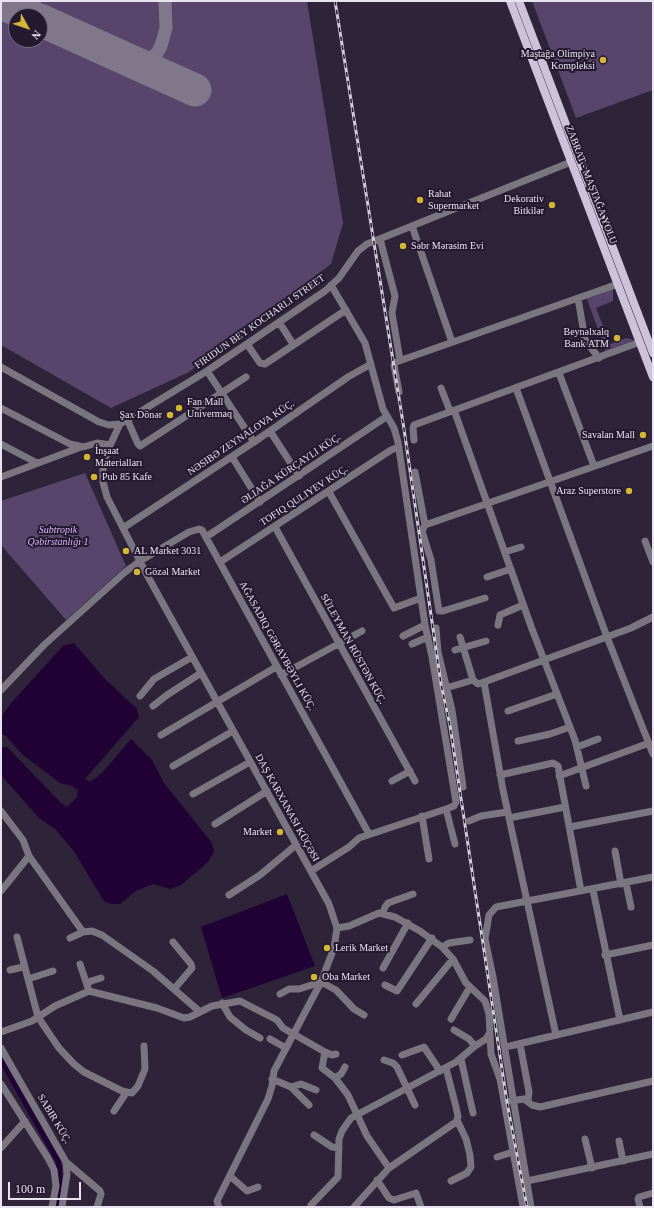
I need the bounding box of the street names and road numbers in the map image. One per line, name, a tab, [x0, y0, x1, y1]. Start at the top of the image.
street label: ZABRAT - MAŞTAĞA YOLU	[563, 124, 619, 246]
street label: FIRIDUN BEY KOCHARLI STREET	[193, 272, 327, 372]
street label: NƏSIBƏ ZEYNALOVA KÜÇ.	[185, 398, 297, 478]
street label: ƏLIAĞA KÜRÇAYLI KÜÇ.	[239, 431, 343, 507]
street label: TOFIQ QULIYEV KÜÇ.	[258, 463, 350, 529]
street label: AĞASADIQ GƏRAYBƏYLI KÜÇ.	[236, 579, 318, 713]
street label: SÜLEYMAN RÜSTƏN KÜÇ.	[318, 592, 388, 706]
street label: DAŞ KARXANASI KÜÇƏSI	[252, 752, 322, 864]
street label: SABIR KÜÇ.	[35, 1092, 73, 1146]

